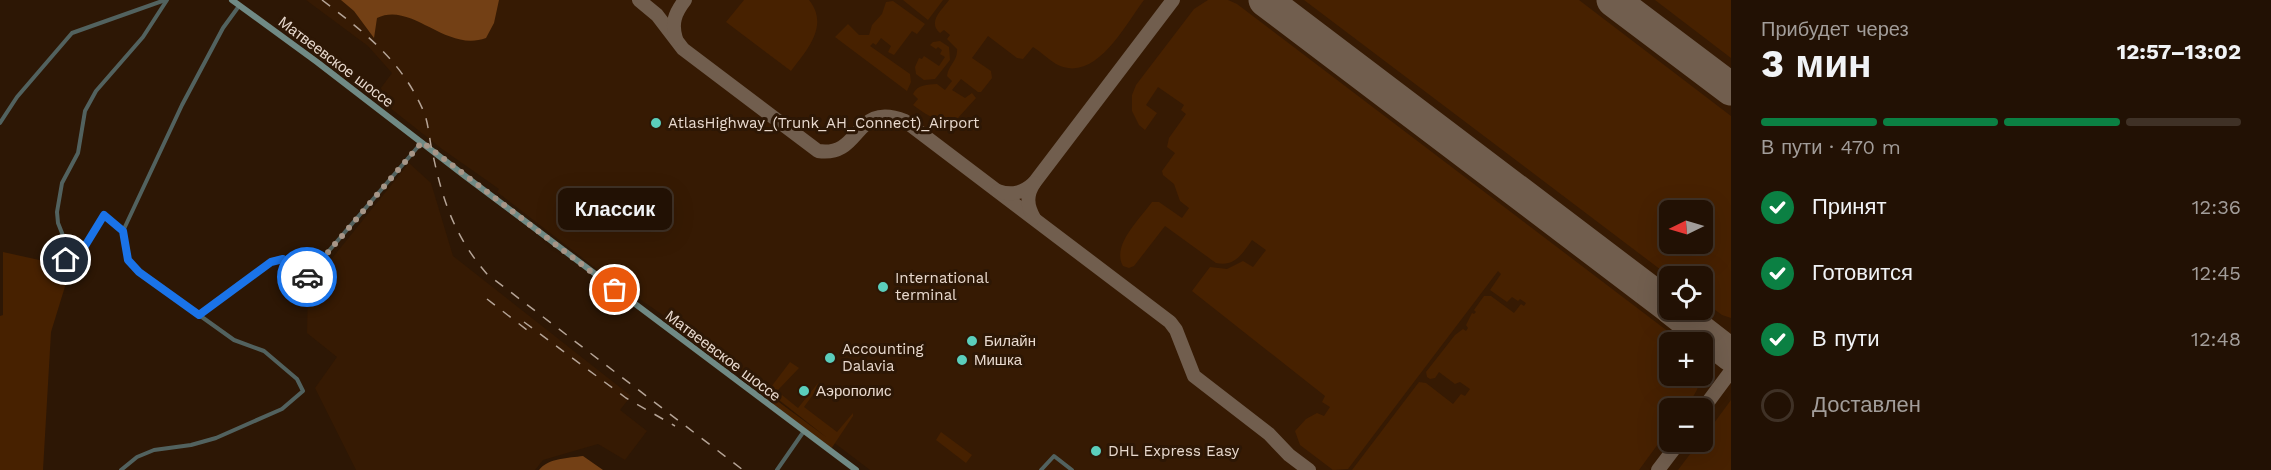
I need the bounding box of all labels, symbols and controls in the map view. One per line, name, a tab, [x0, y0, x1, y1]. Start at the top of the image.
street label: Матвеевское шоссе	[275, 13, 397, 111]
text: Прибудет через	[1761, 17, 1909, 41]
text: 12:57–13:02	[2117, 39, 2241, 64]
text: 3 мин	[1761, 41, 1872, 86]
place label: AtlasHighway_(Trunk_AH_Connect)_Airport	[668, 114, 980, 132]
marker: AtlasHighway_(Trunk_AH_Connect)_Airport	[649, 116, 663, 130]
text: В пути · 470 m	[1761, 135, 1901, 159]
callout: Классик	[558, 188, 672, 230]
icon: check	[1761, 191, 1794, 224]
text: Принят	[1812, 194, 1886, 219]
text: 12:36	[2192, 195, 2241, 219]
text: Классик	[575, 197, 655, 221]
north arrow	[1659, 200, 1713, 254]
map controls	[1659, 200, 1713, 452]
pin	[40, 234, 91, 285]
icon: home	[49, 243, 82, 276]
courier	[277, 247, 337, 307]
icon: check	[1761, 257, 1794, 290]
text: Готовится	[1812, 260, 1913, 285]
icon: car	[291, 261, 324, 294]
text: 12:45	[2192, 261, 2241, 285]
pin	[589, 264, 640, 315]
button: locate	[1659, 266, 1713, 320]
place label: International terminal	[895, 269, 989, 304]
icon: bag	[598, 273, 631, 306]
marker: International terminal	[876, 280, 890, 294]
street label: Матвеевское шоссе	[662, 307, 784, 405]
icon: check	[1761, 323, 1794, 356]
text: В пути	[1812, 326, 1879, 351]
text: 12:48	[2191, 327, 2241, 351]
place label: Билайн	[984, 332, 1036, 350]
button: +	[1659, 332, 1713, 386]
marker: Билайн	[965, 334, 979, 348]
place label: Accounting Dalavia	[842, 340, 924, 375]
marker: Accounting Dalavia	[823, 351, 837, 365]
place label: Мишка	[974, 351, 1023, 369]
marker: Мишка	[955, 353, 969, 367]
place label: Аэрополис	[816, 382, 892, 400]
marker: Аэрополис	[797, 384, 811, 398]
text: Доставлен	[1812, 392, 1921, 417]
button: −	[1659, 398, 1713, 452]
place label: DHL Express Easy	[1108, 442, 1239, 460]
marker: DHL Express Easy	[1089, 444, 1103, 458]

